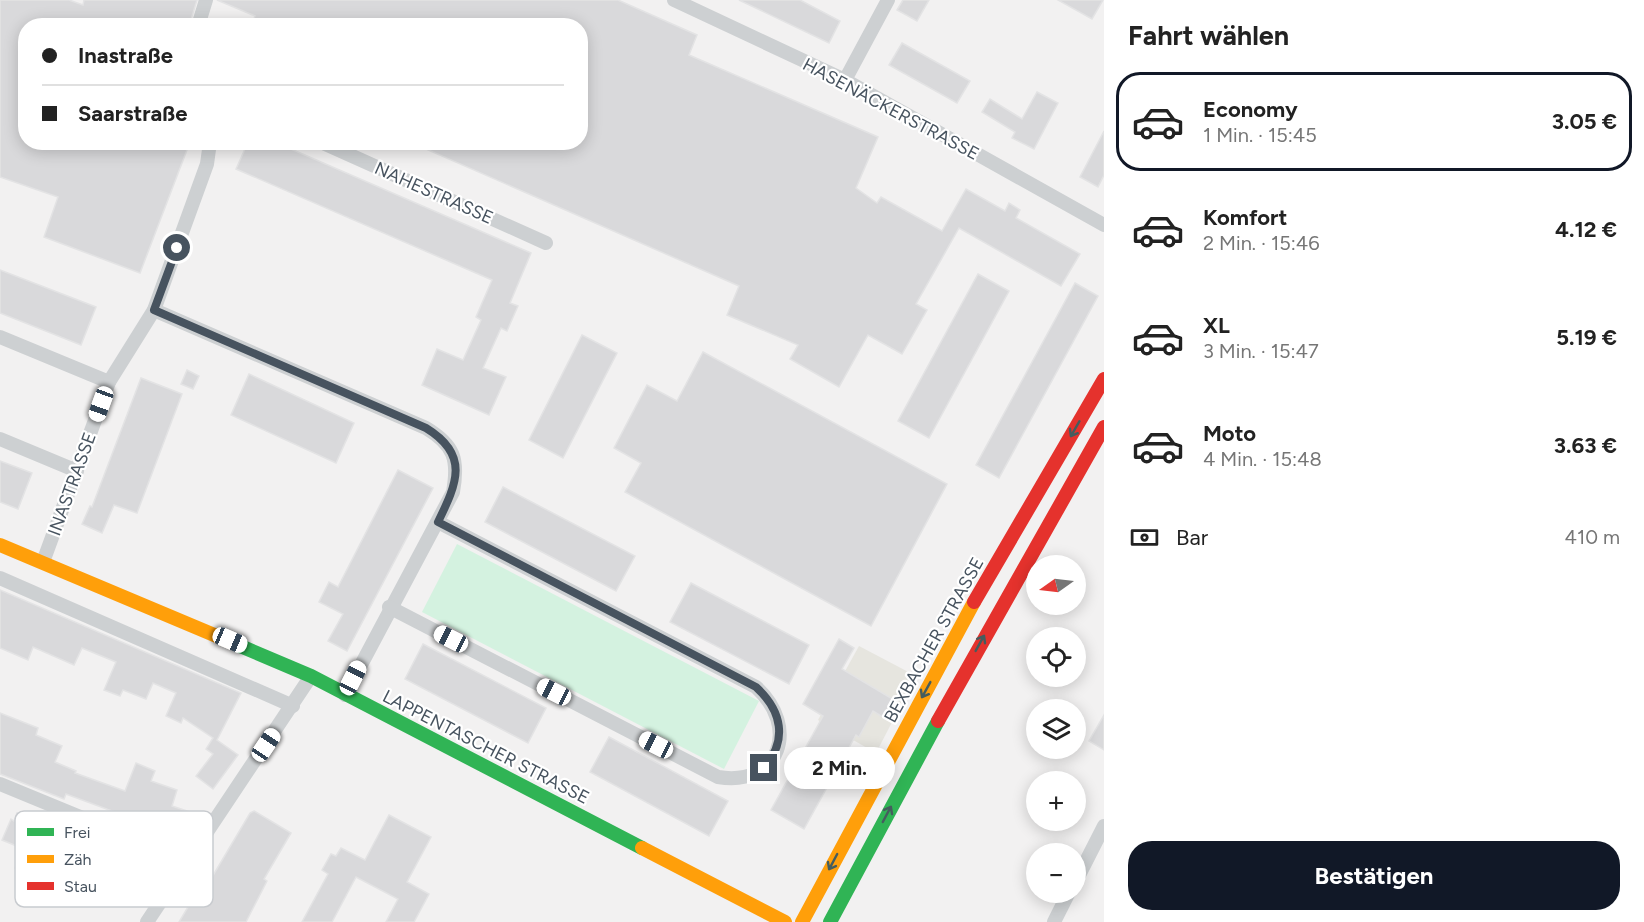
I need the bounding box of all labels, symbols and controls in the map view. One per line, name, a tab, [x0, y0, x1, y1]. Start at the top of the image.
text: Fahrt wählen	[1128, 19, 1289, 52]
text: Inastraße	[78, 42, 173, 69]
street label: HASENÄCKERSTRASSE	[799, 53, 983, 165]
icon: car	[1131, 95, 1185, 149]
text: Economy	[1203, 96, 1298, 123]
text: Saarstraße	[78, 100, 187, 127]
text: 3.05 €	[1552, 108, 1617, 135]
text: 1 Min. · 15:45	[1203, 123, 1317, 147]
street label: NAHESTRASSE	[371, 157, 497, 229]
icon: car	[1131, 203, 1185, 257]
text: Komfort	[1203, 204, 1287, 231]
text: 4.12 €	[1555, 216, 1617, 243]
text: 2 Min. · 15:46	[1203, 231, 1320, 255]
route start	[163, 234, 190, 261]
icon: car	[1131, 311, 1185, 365]
text: XL	[1203, 312, 1230, 339]
text: 5.19 €	[1556, 324, 1617, 351]
text: 3 Min. · 15:47	[1203, 339, 1319, 363]
car	[86, 384, 116, 424]
icon: car	[1131, 419, 1185, 473]
text: Moto	[1203, 420, 1256, 447]
one-way arrow	[1068, 421, 1080, 438]
street label: INASTRASSE	[43, 429, 101, 539]
text: 3.63 €	[1554, 432, 1617, 459]
text: 4 Min. · 15:48	[1203, 447, 1322, 471]
icon: cash	[1128, 521, 1161, 554]
text: Bar	[1176, 524, 1208, 551]
text: 410 m	[1565, 525, 1620, 549]
street label: BEXBACHER STRASSE	[879, 553, 989, 727]
north arrow	[1026, 555, 1086, 615]
map controls	[1026, 555, 1086, 903]
car	[431, 623, 471, 655]
car	[210, 625, 250, 655]
button: locate	[1026, 627, 1086, 687]
one-way arrow	[974, 635, 986, 652]
car	[337, 658, 369, 698]
car	[534, 676, 574, 708]
one-way arrow	[920, 681, 932, 698]
street label: LAPPENTASCHER STRASSE	[379, 685, 593, 809]
button: layers	[1026, 699, 1086, 759]
car	[248, 725, 284, 765]
car	[636, 729, 676, 761]
callout: 2 Min.	[785, 747, 896, 789]
route end	[750, 754, 777, 781]
text: 2 Min.	[812, 756, 867, 780]
button: +	[1026, 771, 1086, 831]
one-way arrow	[881, 806, 893, 824]
legend	[15, 811, 213, 907]
text: Frei	[64, 823, 90, 842]
button: Bestätigen	[1128, 841, 1620, 910]
button: −	[1026, 843, 1086, 903]
text: Zäh	[64, 850, 91, 869]
one-way arrow	[827, 852, 838, 870]
text: Stau	[64, 877, 97, 896]

